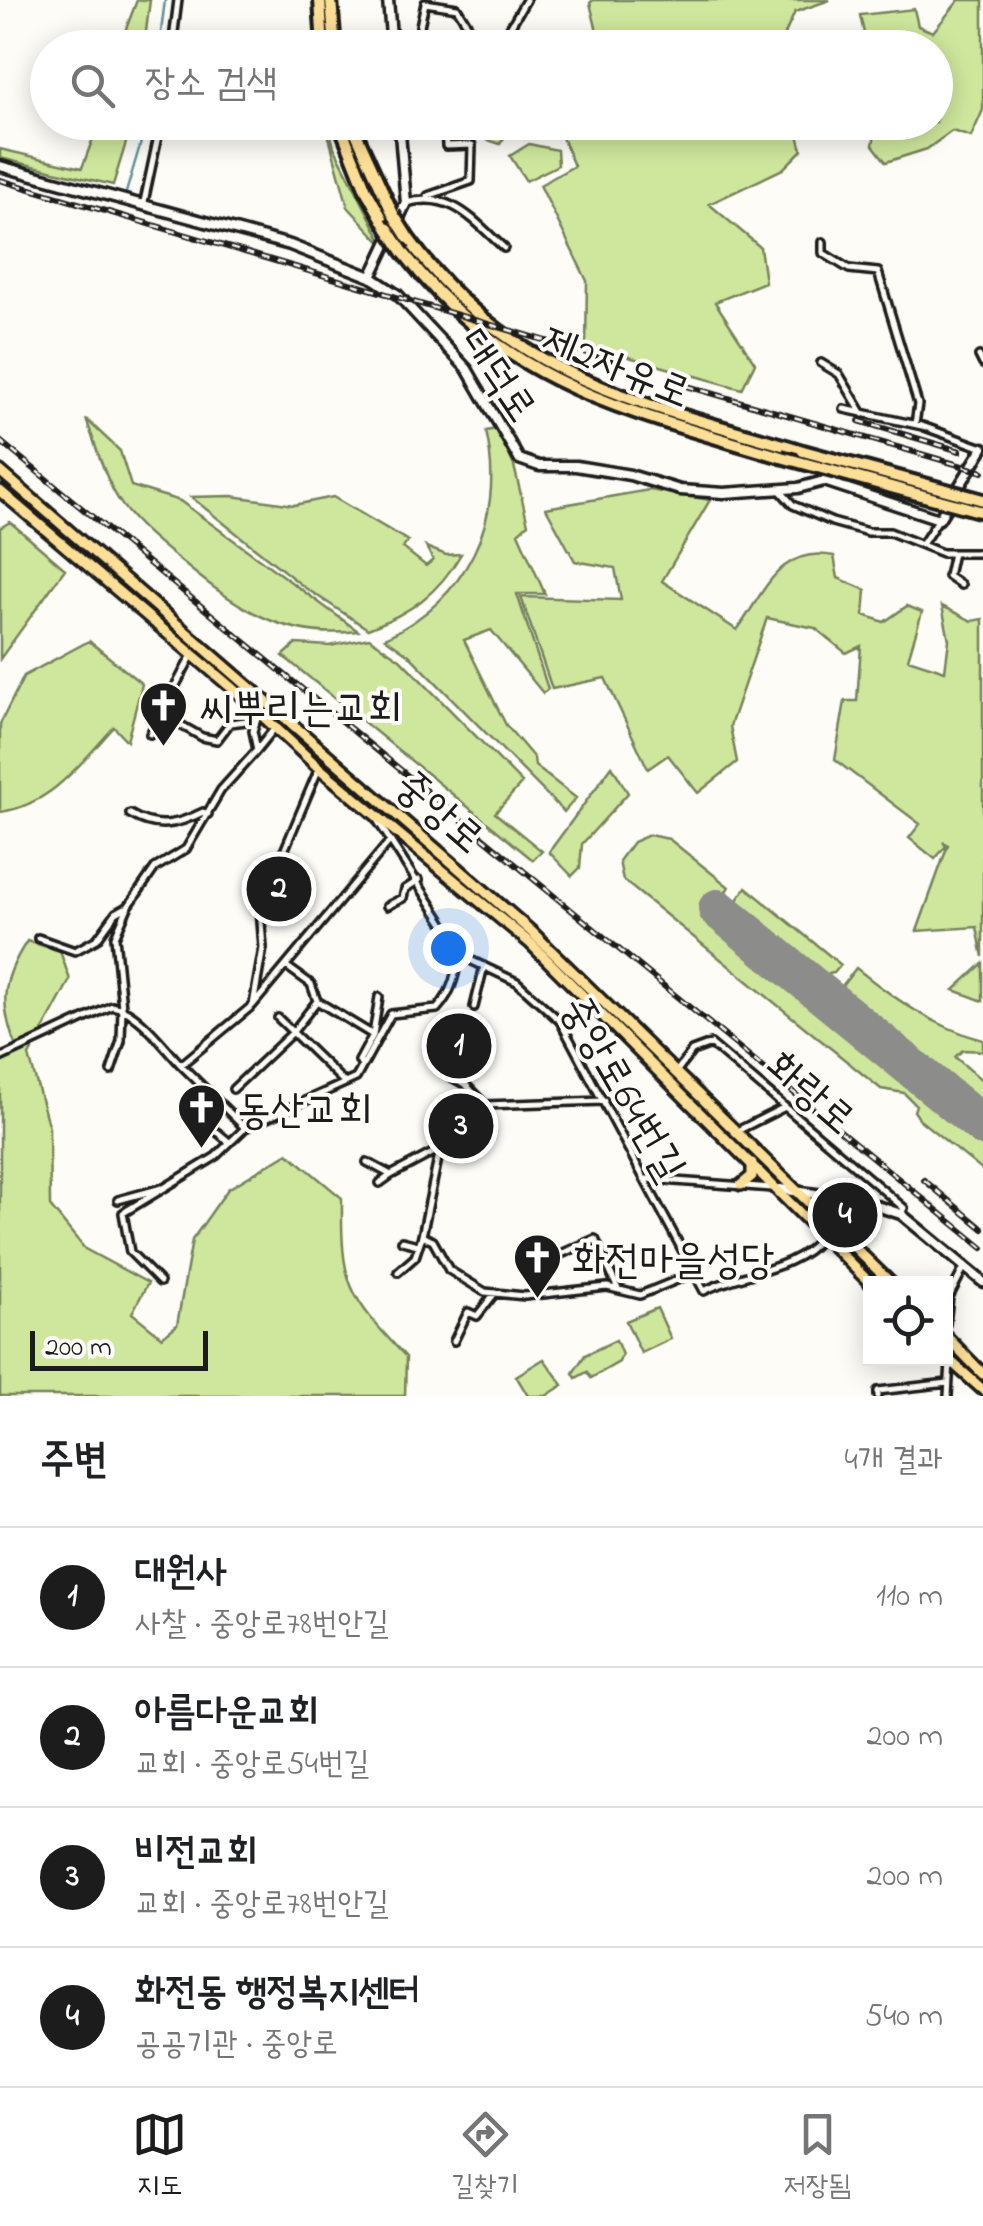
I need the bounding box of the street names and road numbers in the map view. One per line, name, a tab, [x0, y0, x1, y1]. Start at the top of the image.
street label: 제2자유로	[532, 311, 699, 426]
street label: 대덕로	[443, 317, 550, 436]
street label: 중앙로	[380, 757, 496, 870]
street label: 중앙로64번길	[543, 985, 699, 1193]
street label: 화랑로	[751, 1038, 867, 1151]

